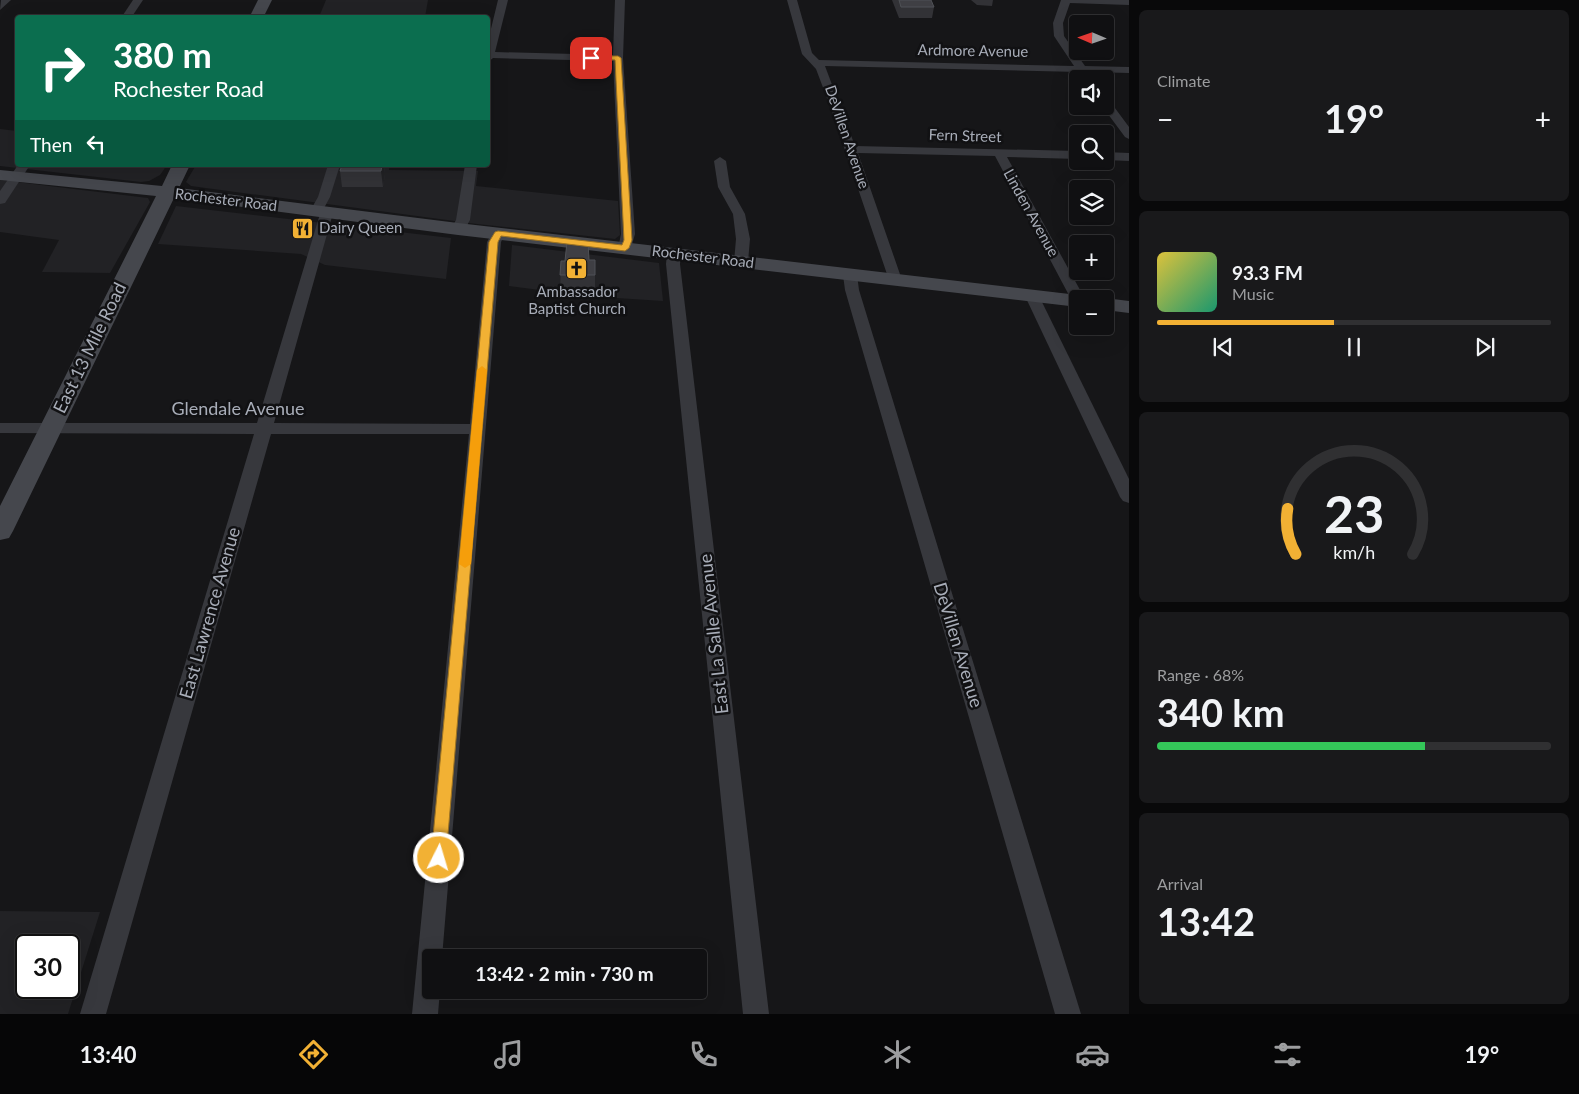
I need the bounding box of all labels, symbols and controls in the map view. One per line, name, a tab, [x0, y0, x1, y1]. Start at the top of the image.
north arrow	[1069, 15, 1114, 60]
map controls	[1069, 15, 1114, 335]
text: 380 m	[113, 33, 212, 75]
icon: right	[30, 35, 95, 100]
pin	[570, 37, 612, 79]
street label: Ardmore Avenue	[918, 40, 1029, 60]
icon: arrive	[577, 44, 605, 72]
button: sound	[1069, 70, 1114, 115]
text: Climate	[1157, 71, 1210, 90]
text: Rochester Road	[113, 75, 264, 102]
street label: DeVillen Avenue	[822, 83, 874, 191]
text: 19°	[1324, 95, 1384, 141]
text: −	[1157, 102, 1173, 136]
text: +	[1535, 102, 1551, 136]
street label: Fern Street	[928, 125, 1002, 145]
button: search	[1069, 125, 1114, 170]
icon: left	[82, 130, 110, 158]
text: Then	[30, 133, 72, 156]
street label: Linden Avenue	[1000, 166, 1063, 260]
button: layers	[1069, 180, 1114, 225]
street label: Rochester Road	[174, 184, 278, 214]
restaurant icon: Dairy Queen	[291, 216, 315, 240]
place label: Dairy Queen	[319, 218, 402, 236]
button: +	[1069, 235, 1114, 280]
street label: Rochester Road	[651, 241, 755, 271]
church icon: Ambassador Baptist Church	[565, 257, 589, 281]
text: 93.3 FM	[1232, 261, 1303, 284]
street label: East 13 Mile Road	[48, 279, 130, 417]
place label: Ambassador Baptist Church	[528, 282, 626, 317]
text: Music	[1232, 284, 1274, 303]
button: −	[1069, 290, 1114, 335]
icon: previous	[1209, 333, 1237, 361]
icon: pause	[1340, 333, 1368, 361]
icon: next	[1471, 333, 1499, 361]
street label: Glendale Avenue	[171, 397, 305, 419]
text: 23	[1324, 482, 1384, 544]
street label: East Lawrence Avenue	[174, 524, 244, 701]
text: km/h	[1333, 541, 1375, 563]
street label: East La Salle Avenue	[694, 553, 732, 715]
street label: DeVillen Avenue	[929, 579, 988, 710]
text: Range · 68%	[1157, 665, 1244, 684]
text: 340 km	[1157, 689, 1285, 735]
position arrow	[412, 831, 464, 883]
text: Arrival	[1157, 874, 1203, 893]
text: 13:42	[1157, 898, 1255, 944]
speed limit sign: 30	[15, 934, 80, 999]
text: 13:42 · 2 min · 730 m	[475, 962, 654, 985]
icon: directions	[296, 1037, 331, 1072]
icon: music	[491, 1037, 526, 1072]
icon: phone	[686, 1037, 721, 1072]
icon: climate	[880, 1037, 915, 1072]
icon: car	[1075, 1037, 1110, 1072]
icon: filters	[1270, 1037, 1305, 1072]
text: 13:40	[80, 1041, 137, 1068]
text: 19°	[1464, 1041, 1499, 1068]

